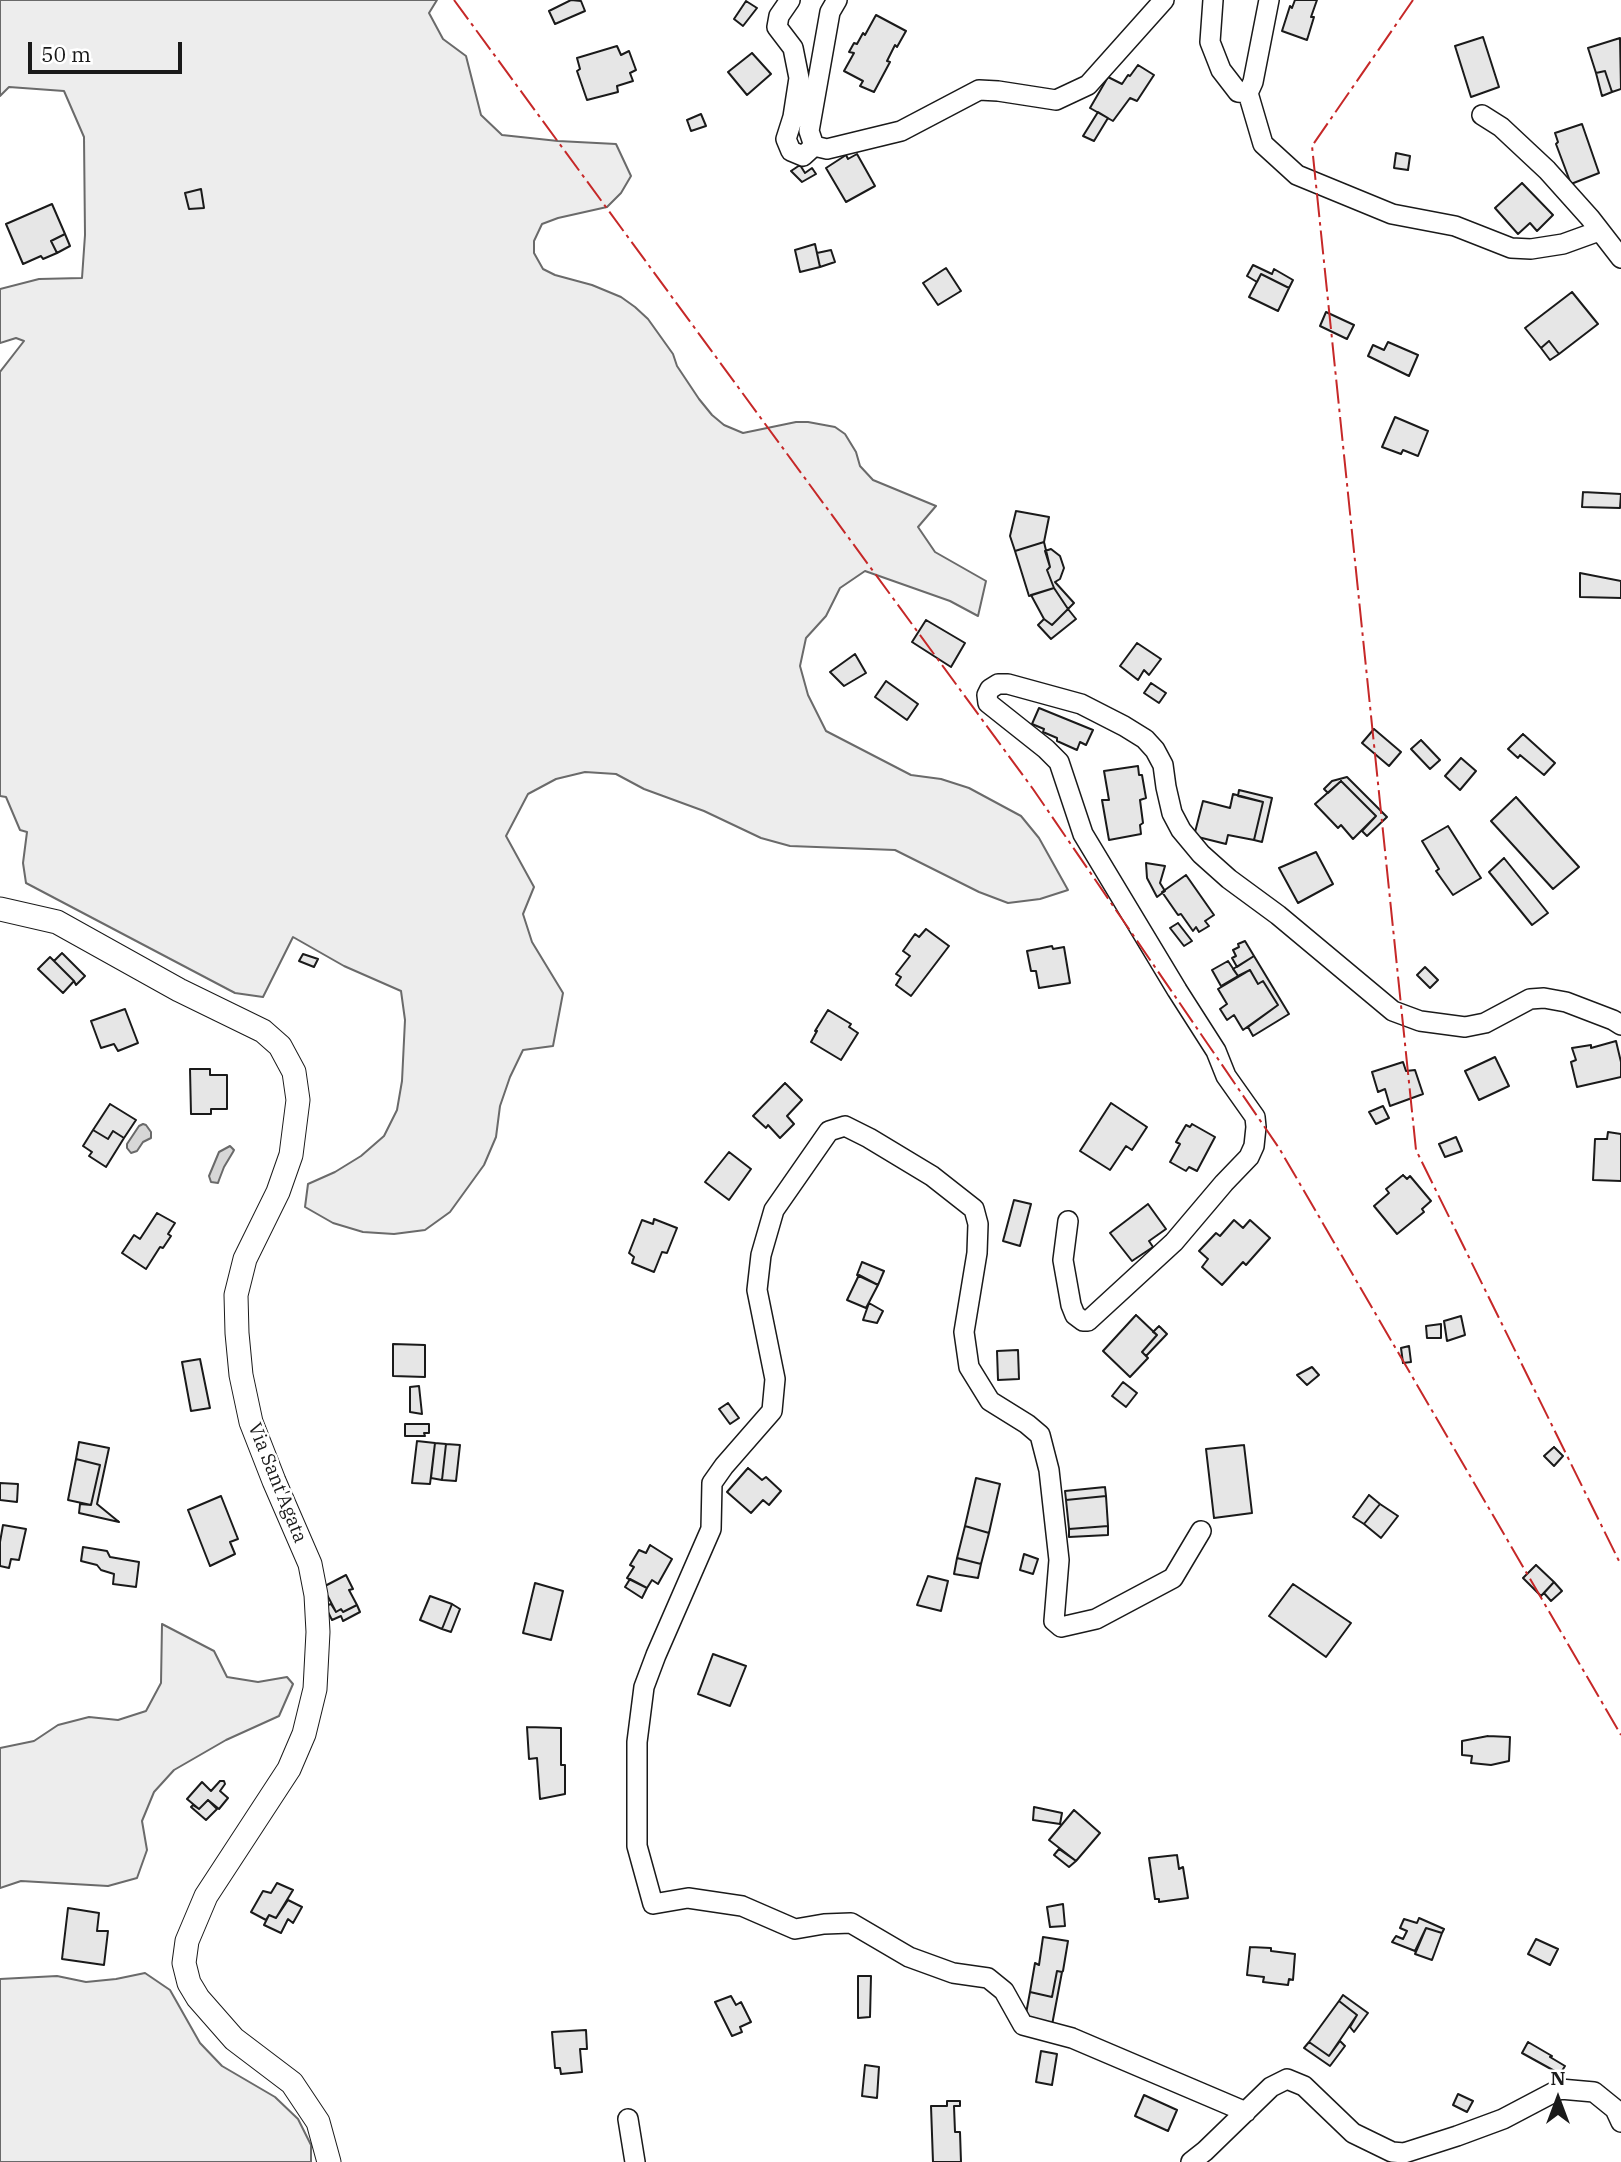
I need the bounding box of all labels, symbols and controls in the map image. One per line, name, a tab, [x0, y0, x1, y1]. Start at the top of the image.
scale bar	[32, 28, 186, 72]
text: 50 m	[41, 40, 91, 68]
street label: Via Sant'Agata	[243, 1420, 311, 1546]
north arrow	[1523, 2064, 1593, 2134]
text: N	[1550, 2066, 1566, 2090]

